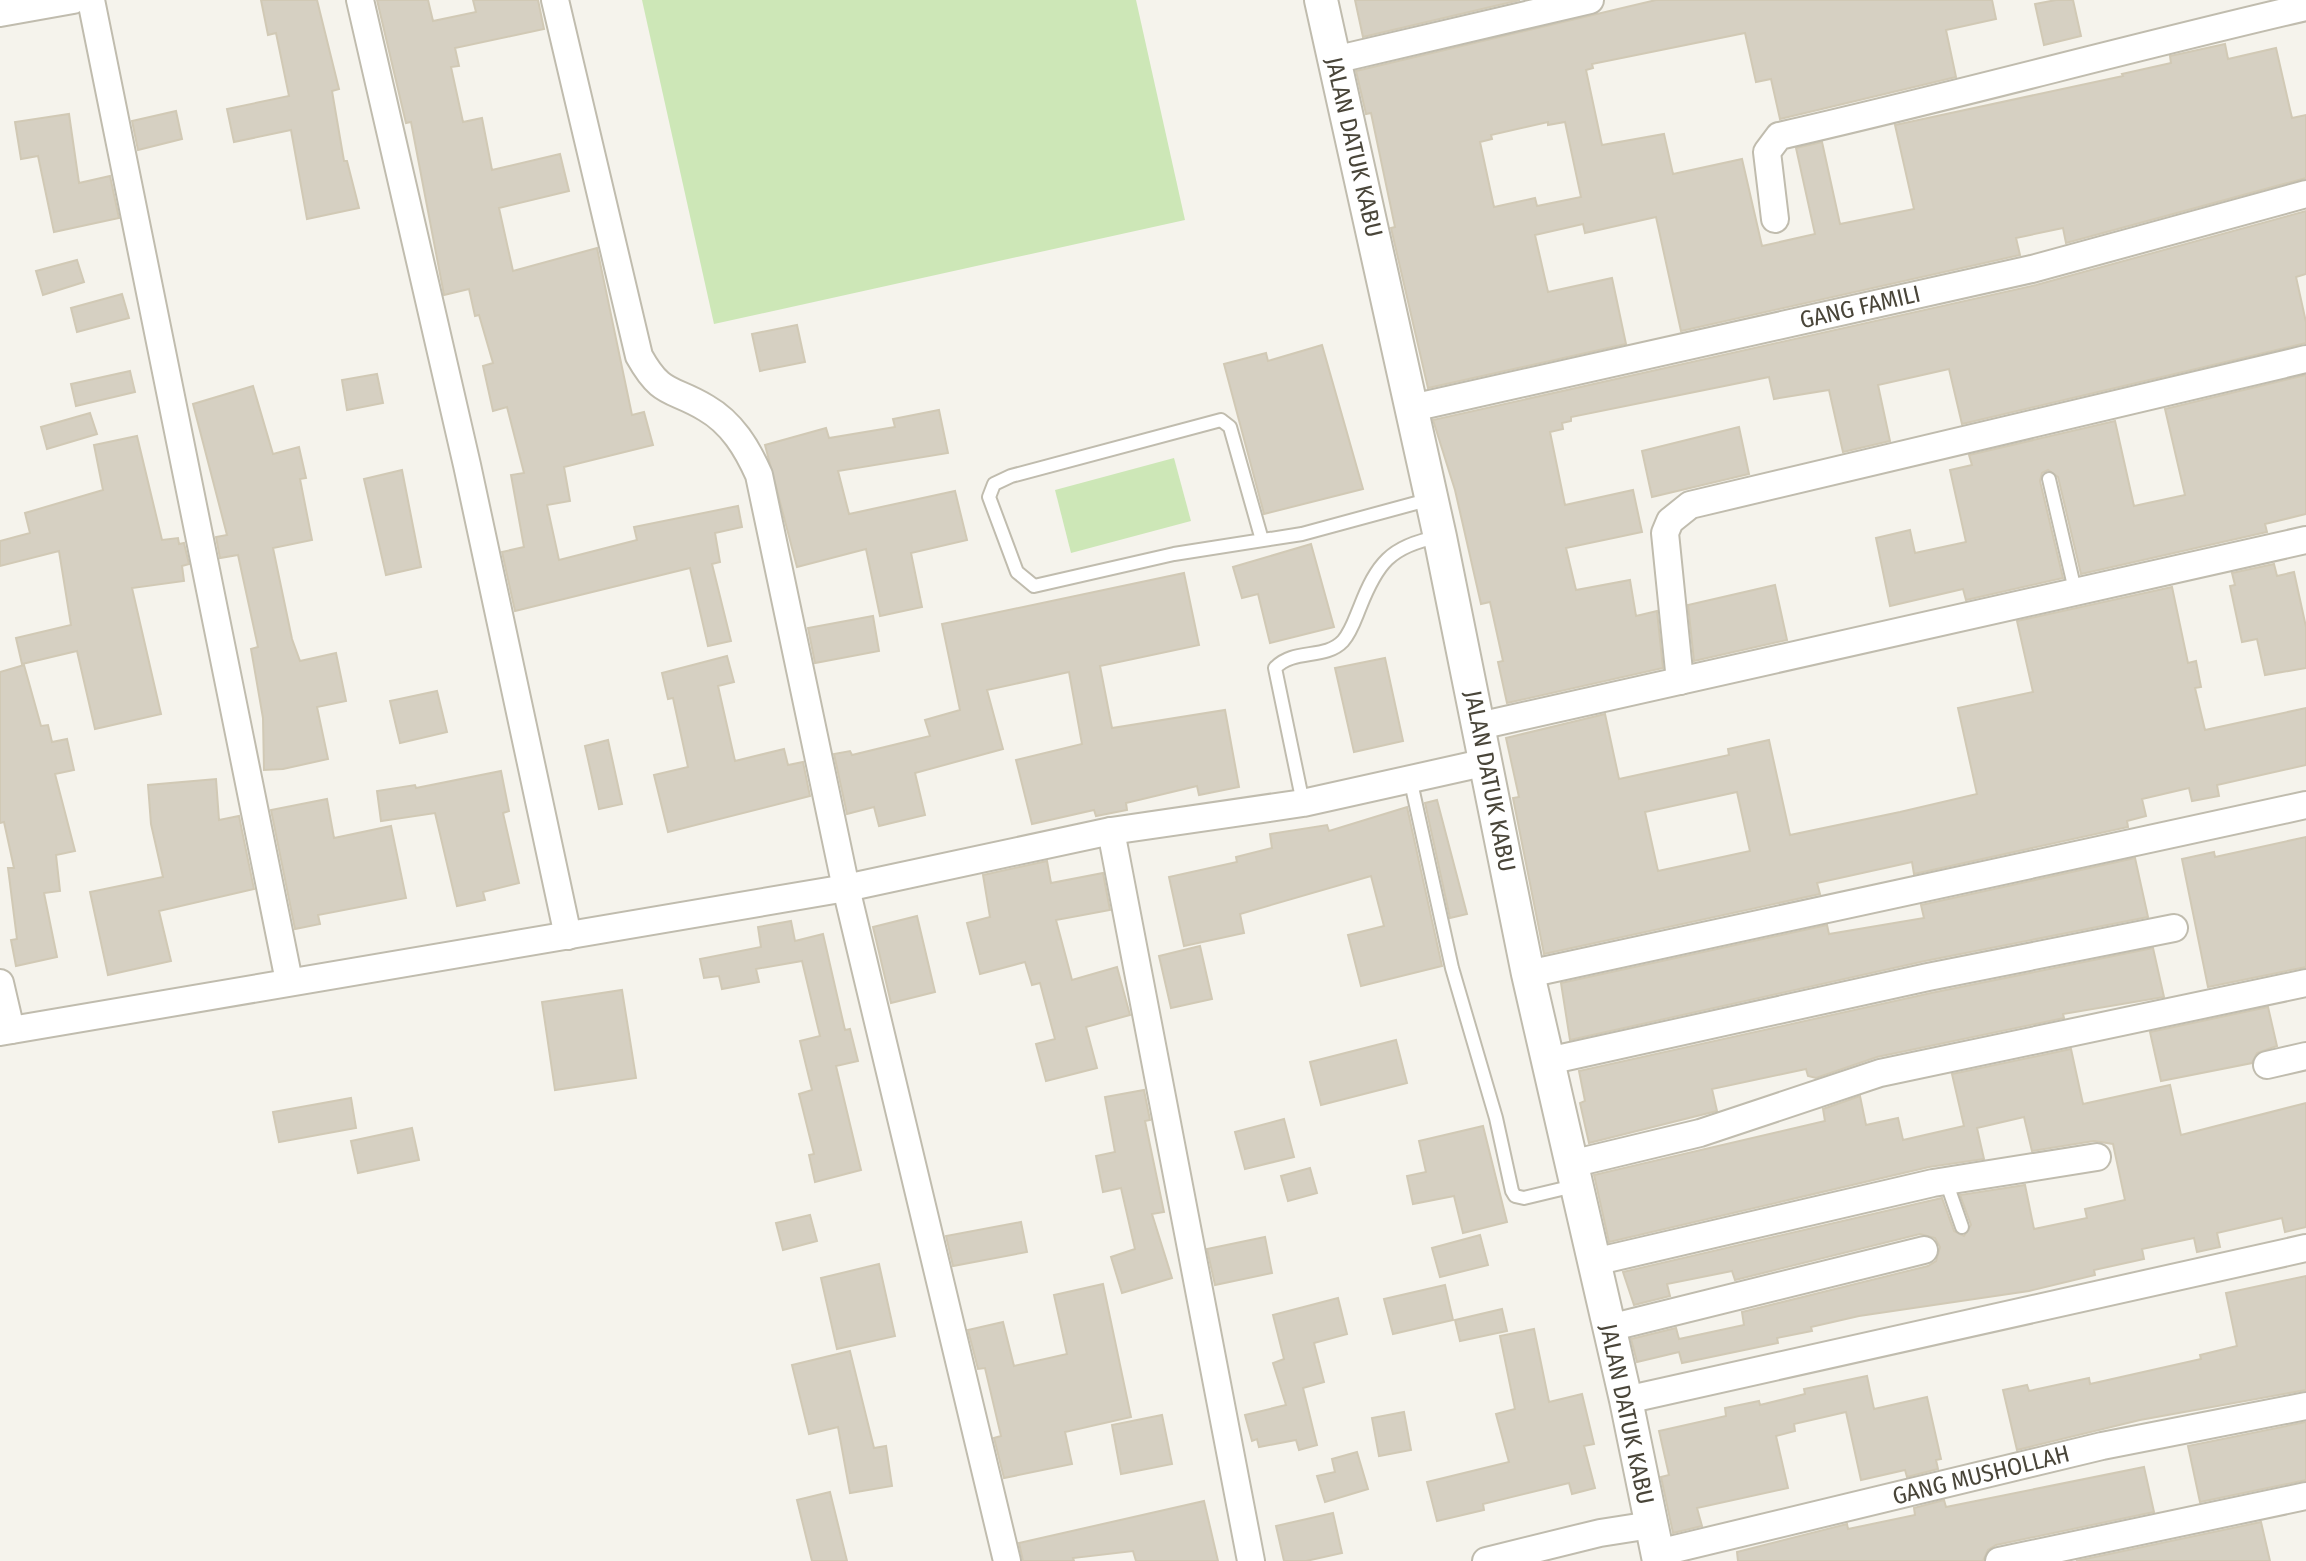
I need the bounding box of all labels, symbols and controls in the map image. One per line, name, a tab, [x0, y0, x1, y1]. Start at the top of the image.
street label: JALAN DATUK KABU	[1320, 54, 1388, 240]
street label: GANG FAMILI	[1797, 280, 1923, 334]
street label: JALAN DATUK KABU	[1459, 688, 1521, 874]
street label: JALAN DATUK KABU	[1594, 1321, 1660, 1507]
street label: GANG MUSHOLLAH	[1890, 1439, 2072, 1511]

